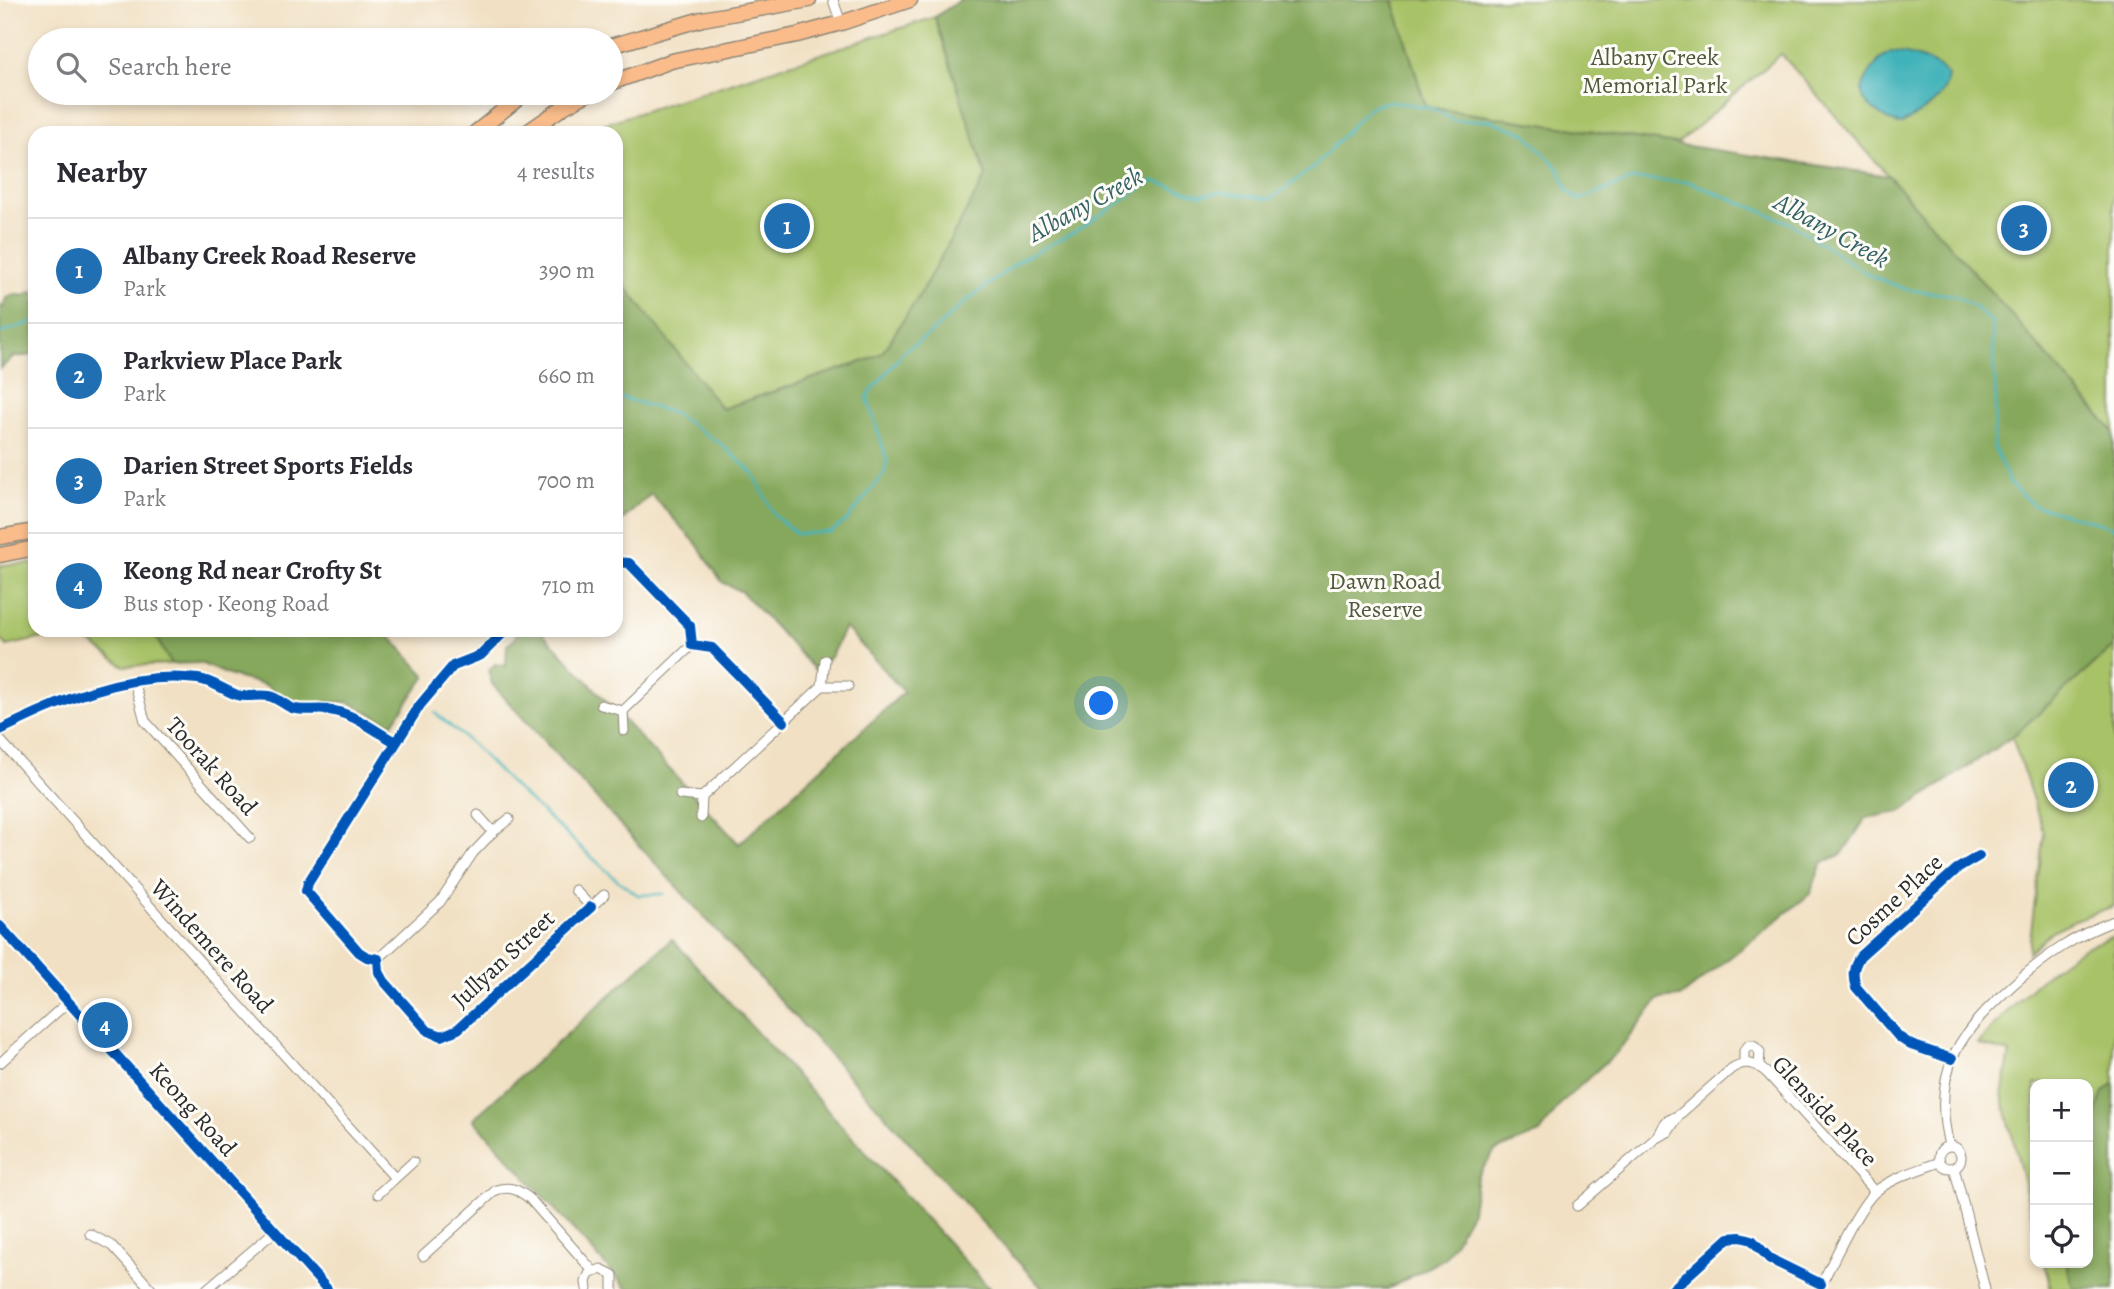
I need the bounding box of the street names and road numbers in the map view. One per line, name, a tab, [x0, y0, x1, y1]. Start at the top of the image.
street label: Toorak Road	[159, 710, 265, 822]
street label: Cosme Place	[1838, 847, 1950, 953]
street label: Windemere Road	[143, 871, 281, 1020]
street label: Jullyan Street	[444, 903, 562, 1015]
street label: Glenside Place	[1765, 1048, 1885, 1174]
street label: Keong Road	[142, 1055, 244, 1163]

